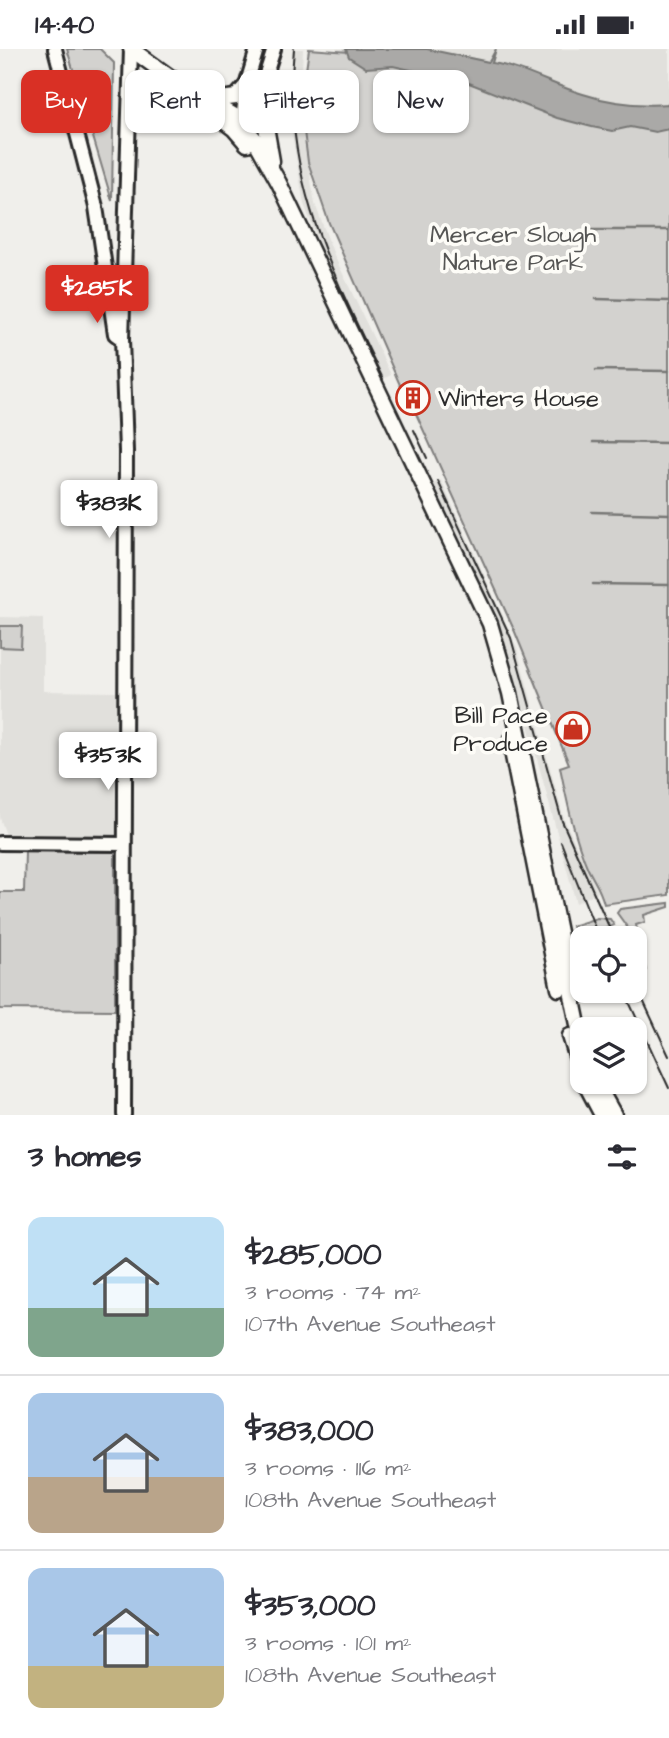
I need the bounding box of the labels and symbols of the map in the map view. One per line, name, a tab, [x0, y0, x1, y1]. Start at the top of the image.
park label: Mercer Slough Nature Park	[430, 218, 596, 280]
pin: $285K	[48, 265, 146, 325]
building icon: Winters House	[394, 379, 432, 417]
place label: Winters House	[438, 382, 599, 416]
pin: $383K	[60, 481, 158, 540]
place label: Bill Pace Produce	[453, 699, 548, 761]
shop icon: Bill Pace Produce	[554, 710, 592, 748]
pin: $353K	[59, 733, 157, 792]

